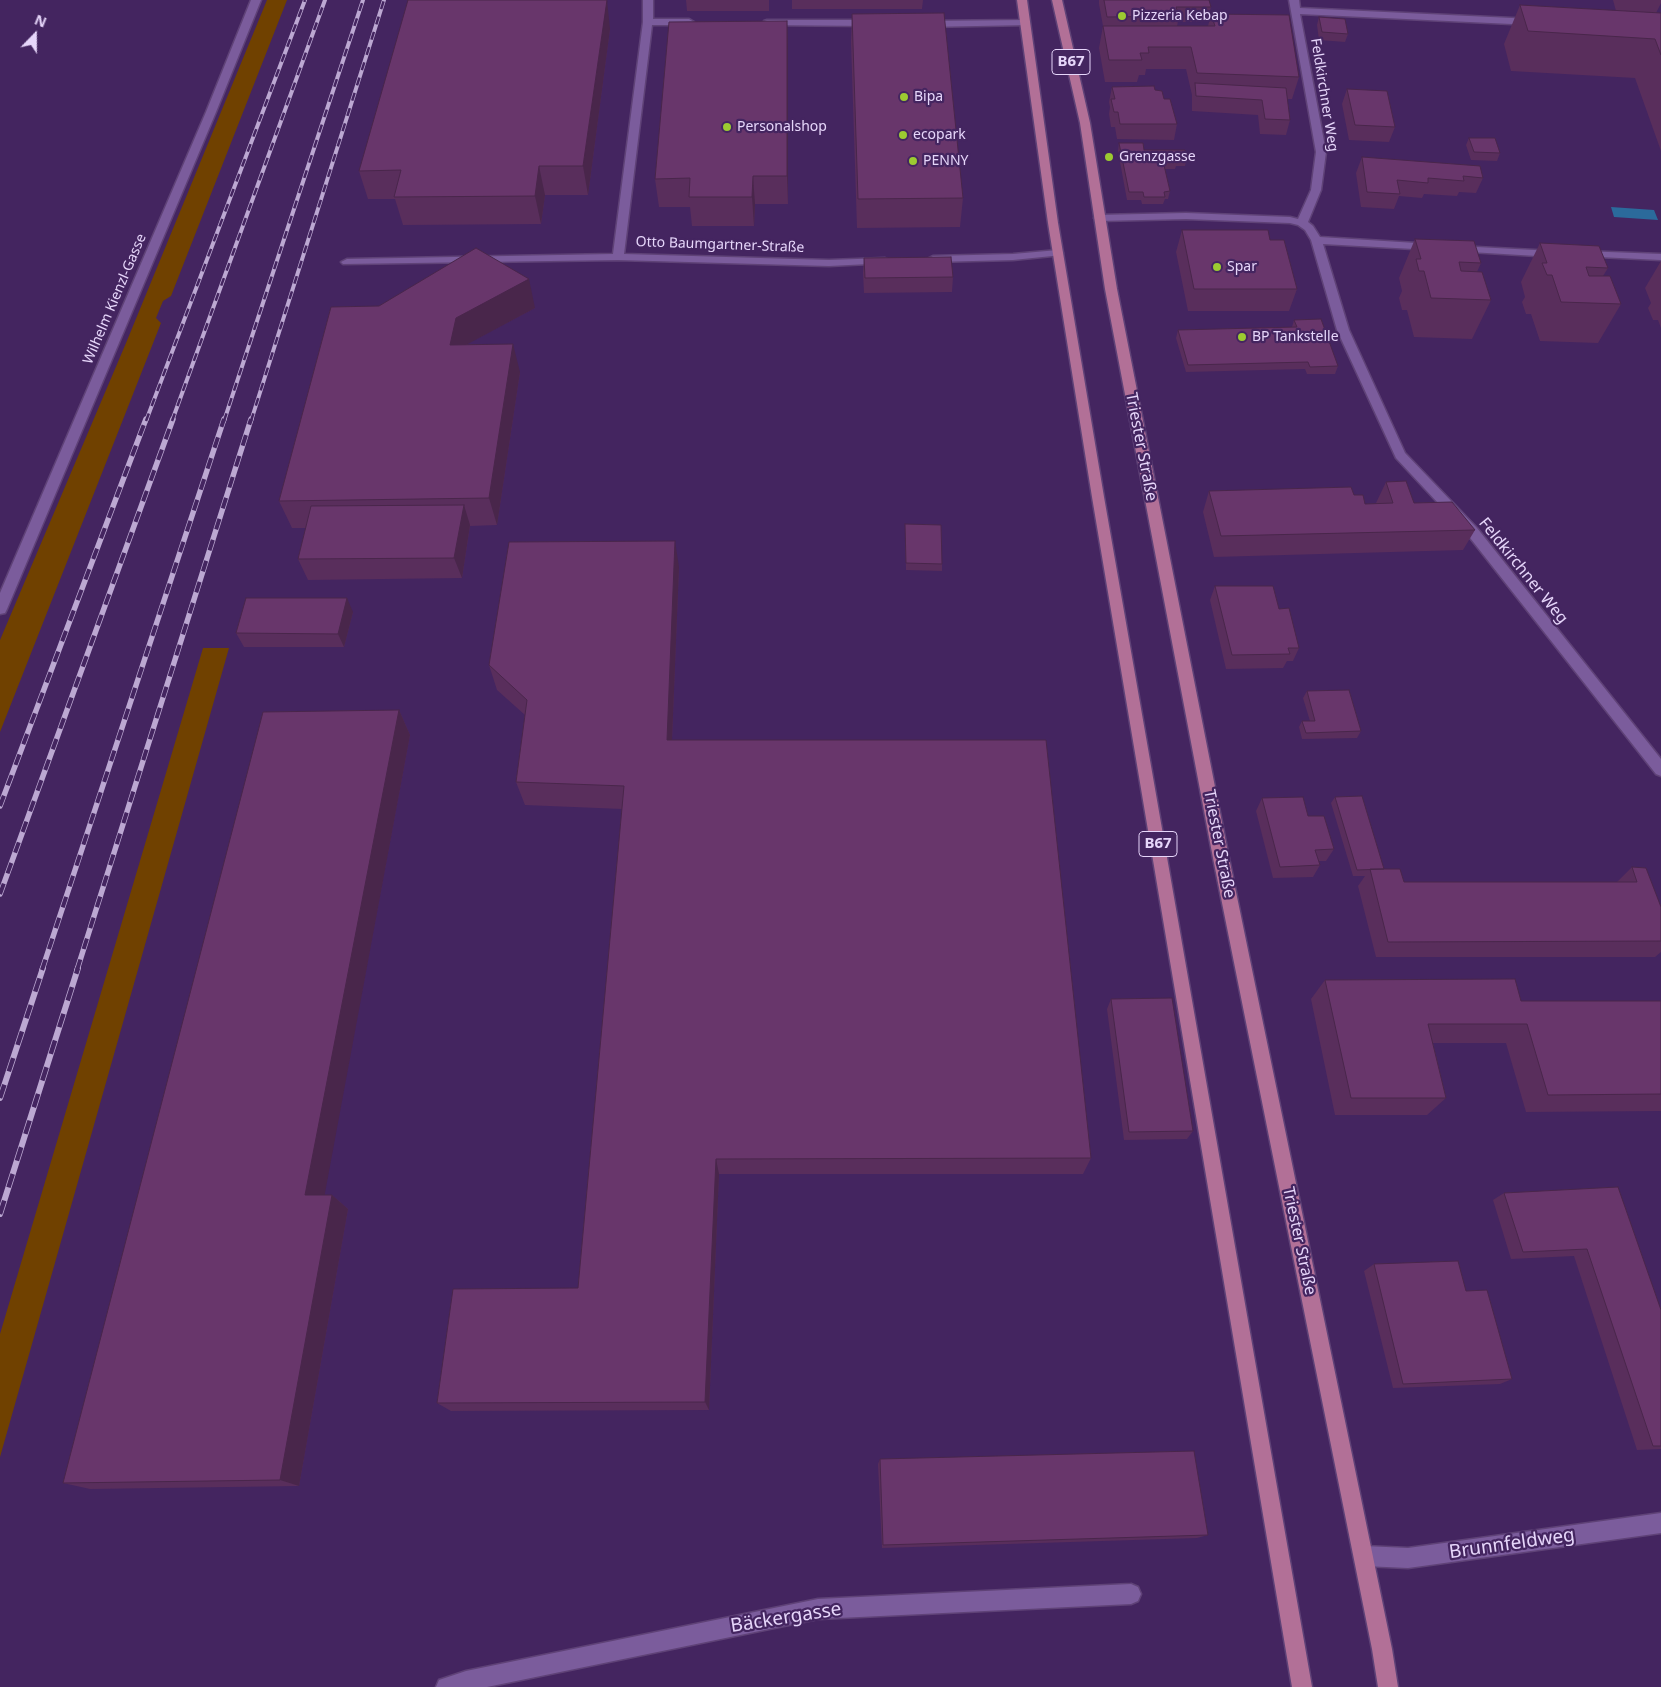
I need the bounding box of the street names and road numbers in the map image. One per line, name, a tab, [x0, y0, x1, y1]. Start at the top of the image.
street label: Feldkirchner Weg	[1307, 37, 1341, 153]
road number: B67	[1052, 50, 1090, 74]
street label: Wilhelm Kienzl-Gasse	[80, 231, 150, 367]
street label: Otto Baumgartner-Straße	[635, 234, 805, 256]
street label: Triester Straße	[1121, 391, 1161, 503]
street label: Feldkirchner Weg	[1474, 514, 1572, 628]
street label: Triester Straße	[1199, 788, 1239, 900]
road number: B67	[1139, 832, 1177, 856]
street label: Triester Straße	[1278, 1185, 1320, 1297]
street label: Brunnfeldweg	[1448, 1524, 1576, 1564]
street label: Bäckergasse	[729, 1598, 843, 1638]

